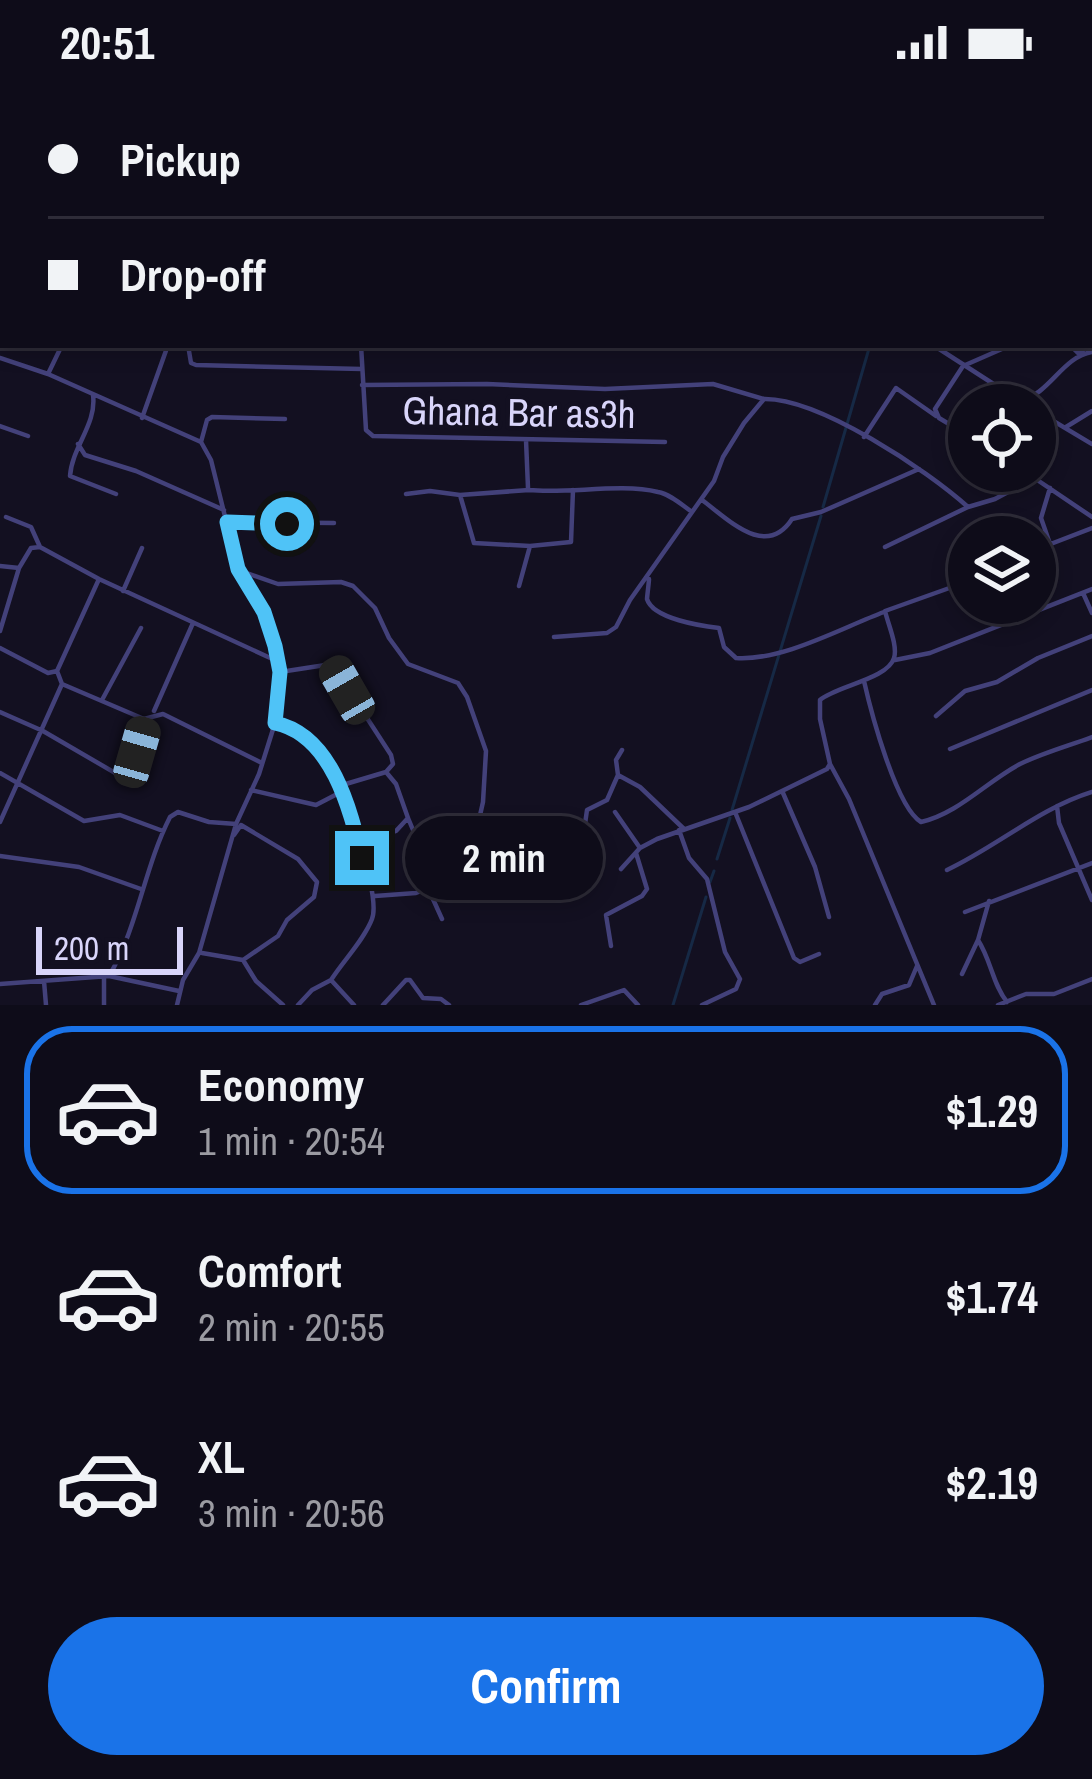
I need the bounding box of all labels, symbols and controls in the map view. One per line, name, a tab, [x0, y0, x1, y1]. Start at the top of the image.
text: 20:51	[60, 12, 154, 73]
text: Pickup	[120, 129, 241, 190]
text: Drop-off	[120, 244, 266, 305]
street label: Ghana Bar as3h	[402, 384, 636, 440]
map controls	[948, 384, 1056, 624]
button: locate	[948, 384, 1056, 492]
route start	[260, 497, 314, 551]
button: layers	[948, 516, 1056, 624]
car	[313, 650, 381, 730]
car	[110, 712, 164, 792]
callout: 2 min	[404, 816, 602, 900]
route end	[335, 831, 389, 885]
text: 2 min	[462, 832, 546, 884]
scale bar	[36, 921, 183, 974]
text: 200 m	[54, 926, 129, 970]
text: Economy	[198, 1054, 364, 1115]
icon: car	[54, 1056, 162, 1164]
text: $1.29	[946, 1080, 1038, 1141]
text: 1 min · 20:54	[198, 1115, 385, 1167]
text: Comfort	[198, 1240, 341, 1301]
icon: car	[54, 1242, 162, 1350]
text: $1.74	[946, 1266, 1038, 1327]
text: 2 min · 20:55	[198, 1301, 385, 1353]
text: XL	[198, 1426, 245, 1487]
icon: car	[54, 1428, 162, 1536]
text: $2.19	[946, 1452, 1038, 1513]
text: 3 min · 20:56	[198, 1487, 385, 1539]
button: Confirm	[48, 1617, 1044, 1755]

